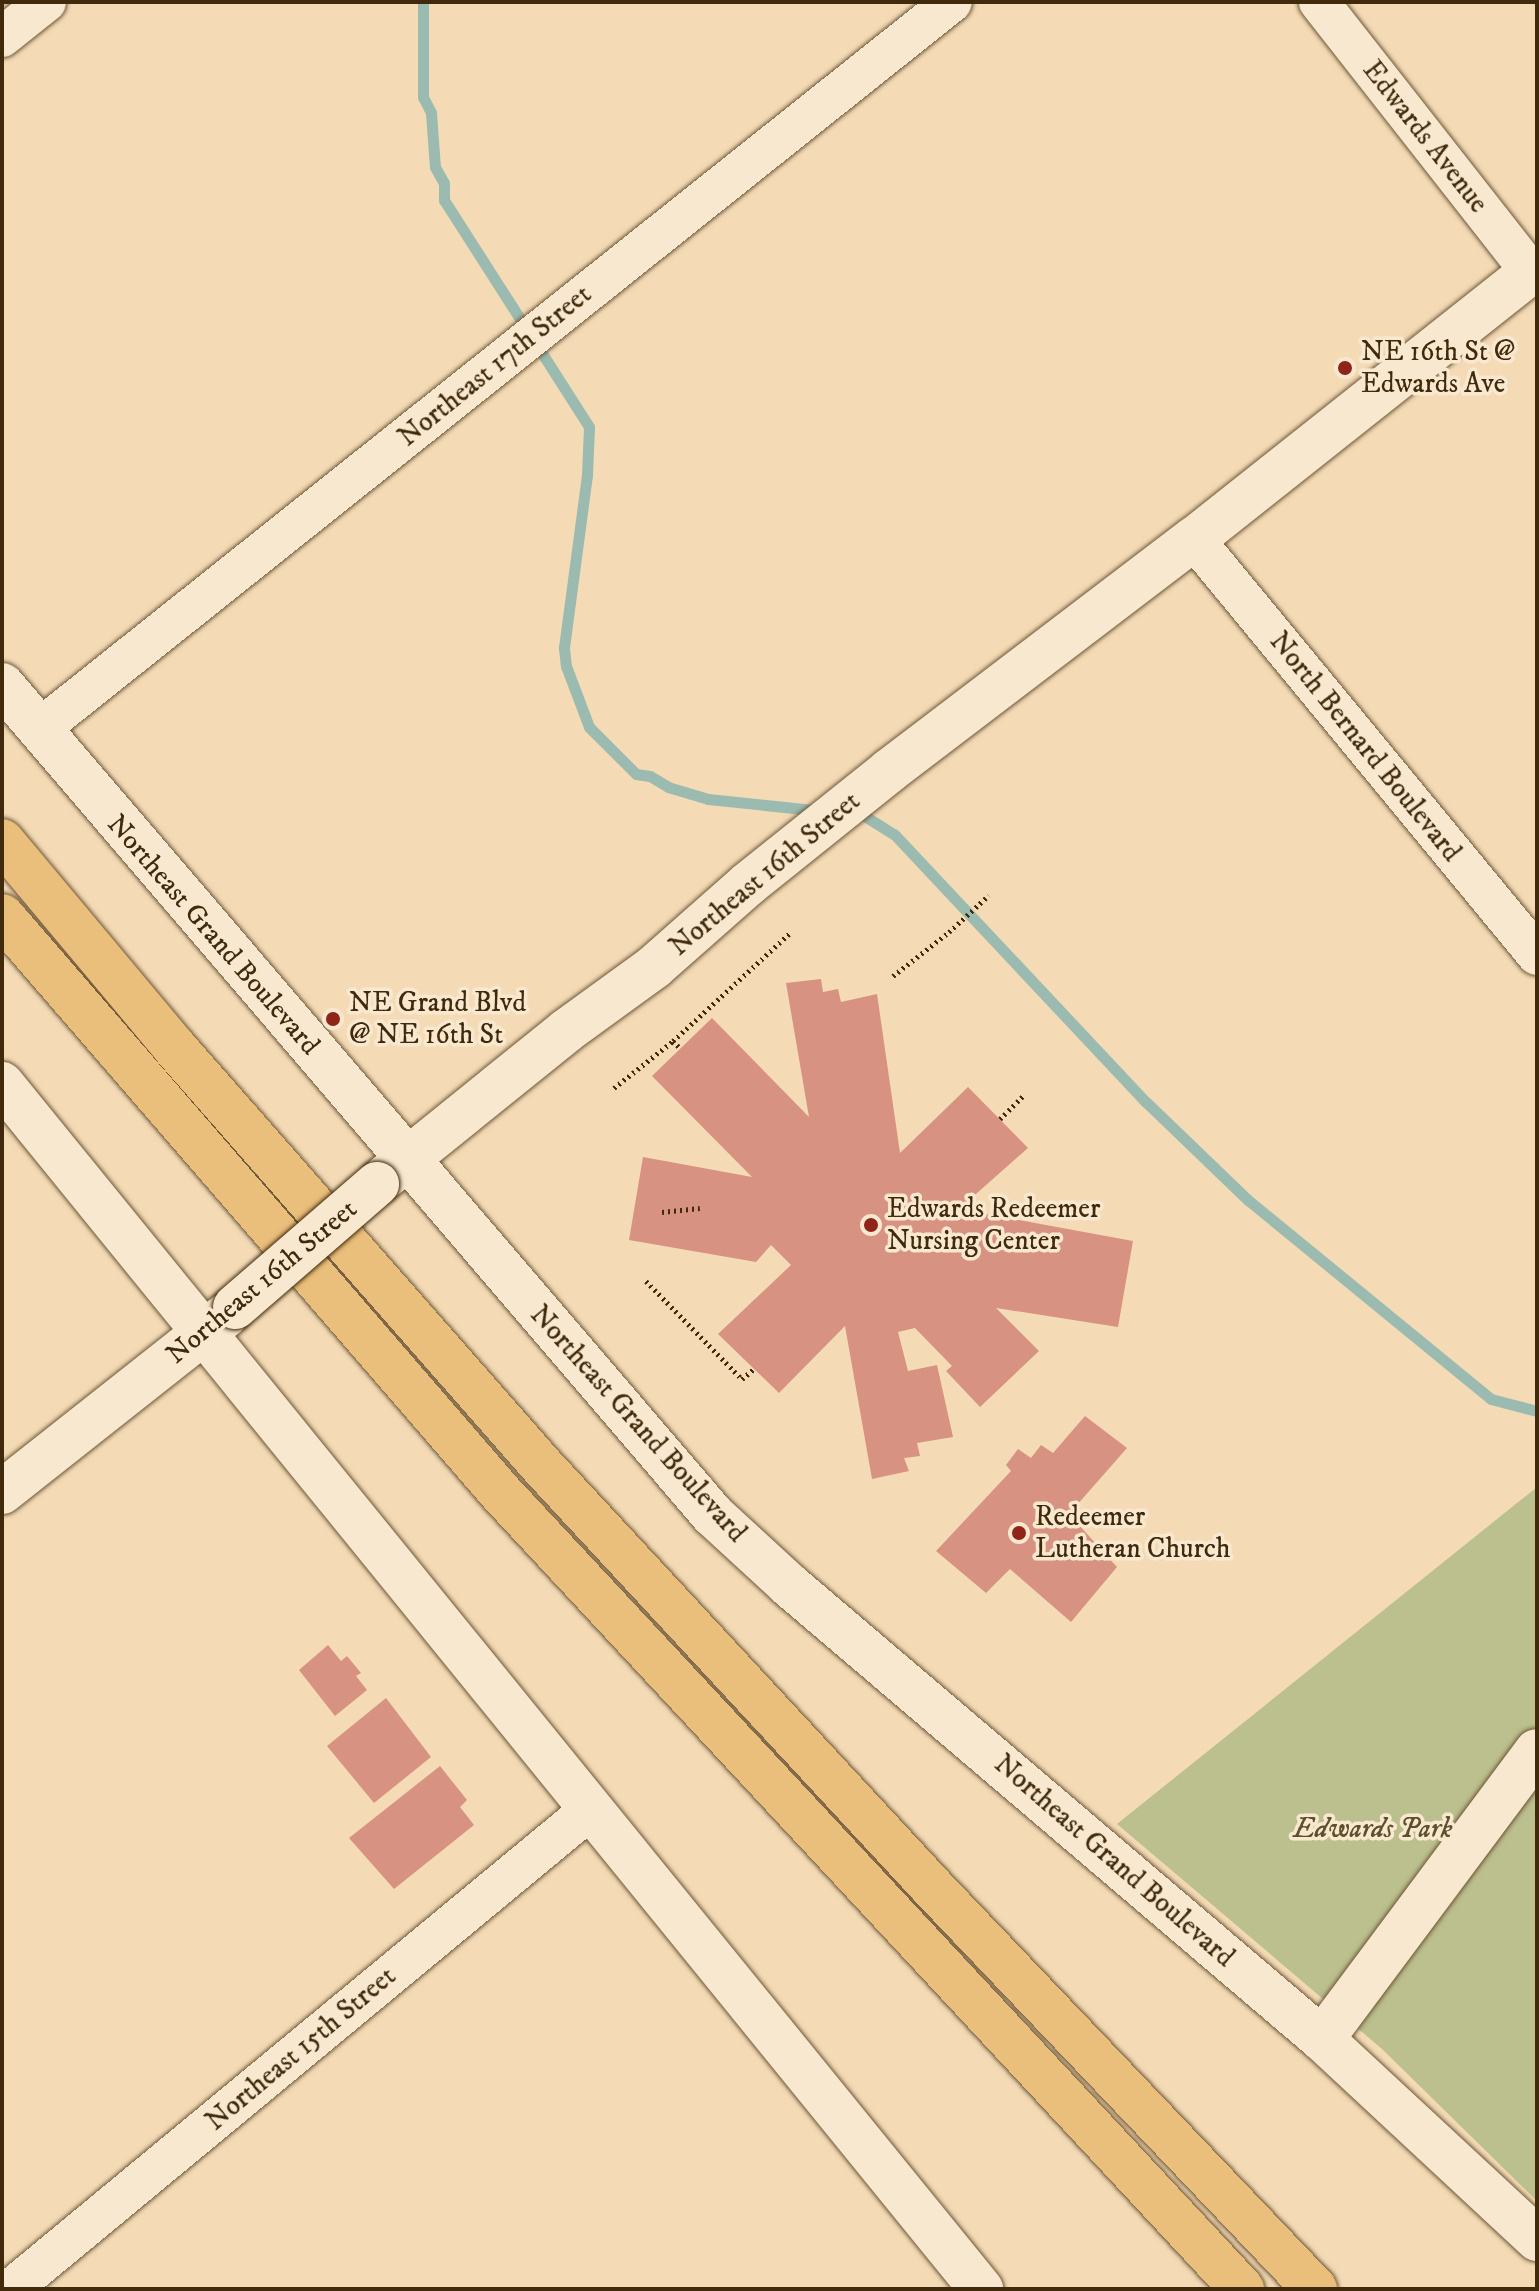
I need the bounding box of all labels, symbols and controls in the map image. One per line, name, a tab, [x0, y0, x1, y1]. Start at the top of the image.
street label: Edwards Avenue	[1355, 54, 1495, 220]
street label: Northeast 17th Street	[392, 278, 598, 454]
place label: NE 16th St @ Edwards Ave	[1361, 335, 1515, 401]
marker: NE 16th St @ Edwards Ave	[1336, 359, 1354, 377]
street label: North Bernard Boulevard	[1262, 625, 1468, 869]
street label: Northeast 16th Street	[663, 785, 867, 963]
street label: Northeast Grand Boulevard	[99, 808, 327, 1062]
place label: NE Grand Blvd @ NE 16th St	[349, 986, 526, 1052]
marker: NE Grand Blvd @ NE 16th St	[324, 1010, 342, 1028]
place label: Edwards Redeemer Nursing Center	[887, 1192, 1100, 1258]
street label: Northeast 16th Street	[160, 1193, 364, 1371]
marker: Edwards Redeemer Nursing Center	[862, 1216, 880, 1234]
street label: Northeast Grand Boulevard	[523, 1299, 753, 1549]
place label: Redeemer Lutheran Church	[1035, 1500, 1231, 1566]
marker: Redeemer Lutheran Church	[1010, 1524, 1028, 1542]
street label: Northeast Grand Boulevard	[987, 1747, 1241, 1975]
park label: Edwards Park	[1294, 1812, 1452, 1846]
street label: Northeast 15th Street	[199, 1960, 403, 2138]

